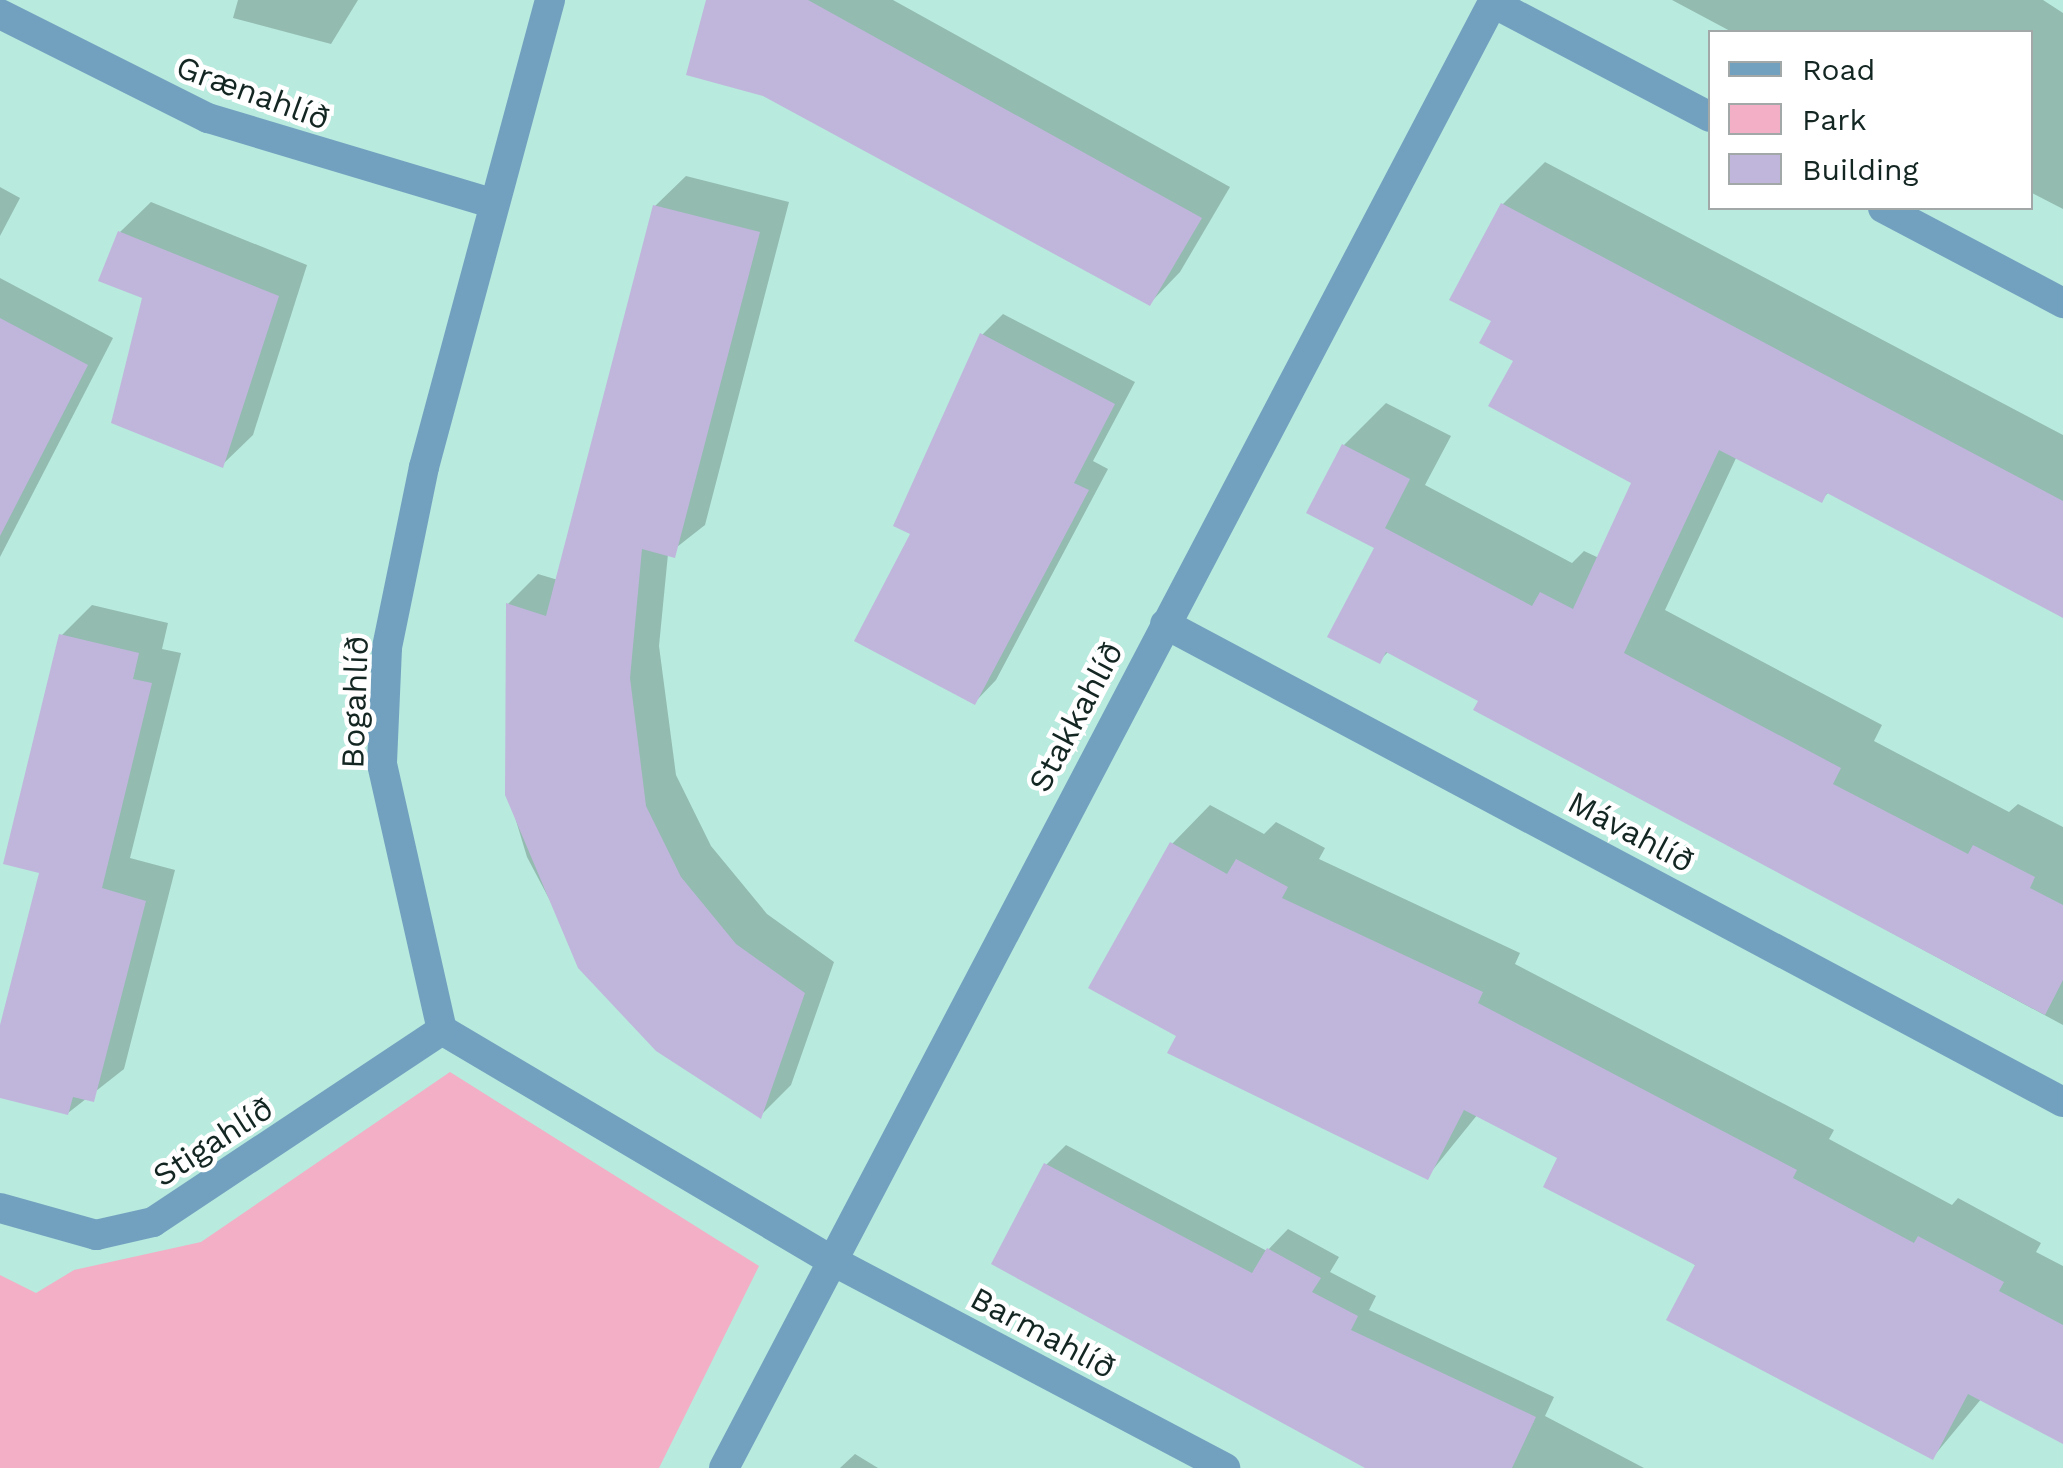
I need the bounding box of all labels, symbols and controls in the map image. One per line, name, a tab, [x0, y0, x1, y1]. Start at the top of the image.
legend	[1708, 30, 2033, 210]
street label: Grænahlíð	[171, 48, 335, 138]
text: Road	[1802, 52, 1875, 87]
text: Park	[1802, 102, 1867, 137]
text: Building	[1802, 152, 1919, 187]
street label: Bogahlíð	[333, 635, 377, 769]
street label: Stakkahlíð	[1021, 636, 1131, 798]
street label: Mávahlíð	[1562, 783, 1700, 881]
street label: Stigahlíð	[146, 1089, 280, 1195]
street label: Barmahlíð	[964, 1279, 1122, 1387]

